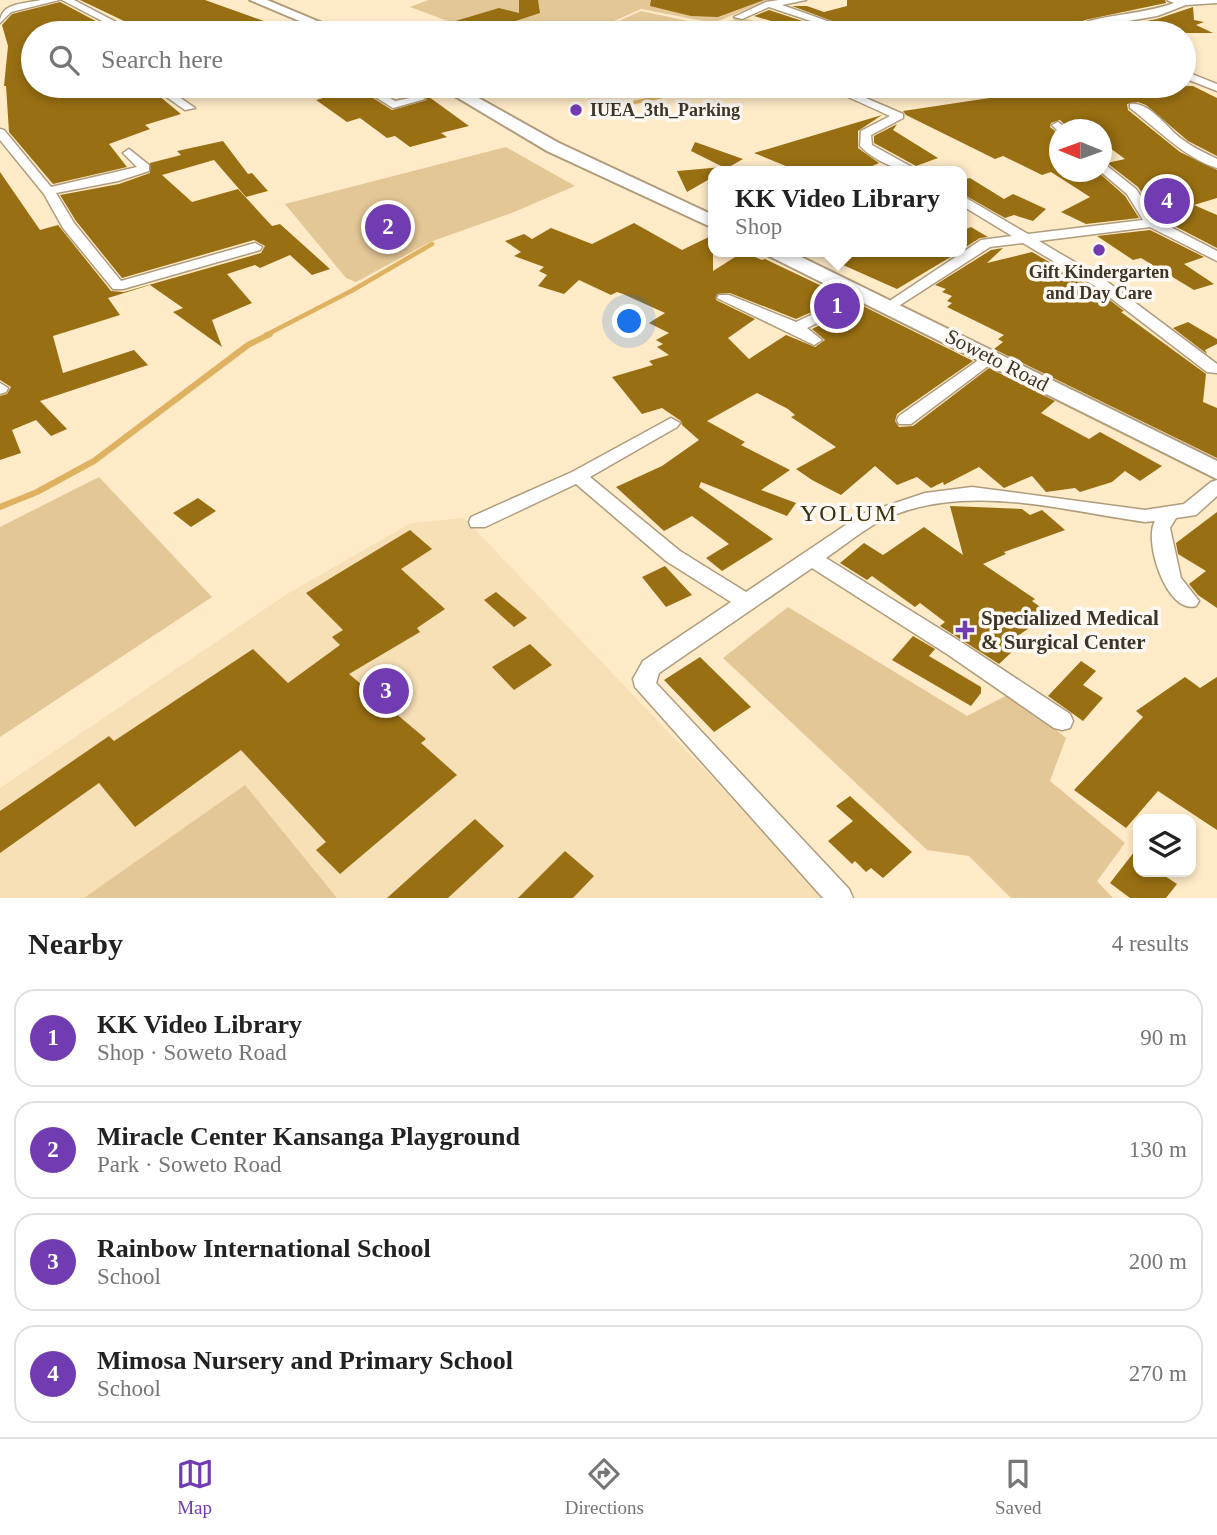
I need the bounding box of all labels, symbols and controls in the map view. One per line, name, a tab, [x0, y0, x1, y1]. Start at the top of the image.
search box	[21, 21, 1196, 98]
icon: search	[45, 41, 83, 79]
text: Search here	[101, 45, 223, 74]
place label: IUEA_3th_Parking	[590, 100, 740, 120]
marker: IUEA_3th_Parking	[568, 102, 584, 118]
north arrow	[1049, 119, 1112, 182]
popup	[708, 166, 967, 257]
pin: 4	[1144, 175, 1190, 227]
text: KK Video Library	[735, 184, 940, 213]
pin: 2	[365, 201, 411, 253]
text: Shop	[735, 214, 782, 239]
marker: Gift Kindergarten and Day Care	[1091, 242, 1107, 258]
place label: Gift Kindergarten and Day Care	[1029, 262, 1169, 303]
pin: 1	[814, 280, 860, 332]
your location	[612, 304, 646, 338]
street label: Soweto Road	[941, 324, 1053, 396]
district label: YOLUM	[800, 500, 898, 526]
place label: Specialized Medical & Surgical Center	[981, 606, 1159, 654]
marker: Specialized Medical & Surgical Center	[955, 620, 975, 640]
pin: 3	[363, 665, 409, 717]
map controls	[1133, 814, 1196, 877]
button: layers	[1133, 814, 1196, 877]
text: Nearby	[28, 927, 123, 960]
text: 4 results	[1112, 931, 1189, 956]
text: KK Video Library	[97, 1010, 302, 1039]
text: 1	[47, 1025, 59, 1050]
text: 90 m	[1140, 1025, 1187, 1050]
text: Shop · Soweto Road	[97, 1040, 287, 1065]
text: Miracle Center Kansanga Playground	[97, 1122, 520, 1151]
text: 2	[47, 1137, 59, 1162]
text: 130 m	[1129, 1137, 1187, 1162]
text: Park · Soweto Road	[97, 1152, 282, 1177]
text: Rainbow International School	[97, 1234, 431, 1263]
text: 3	[47, 1249, 59, 1274]
text: 200 m	[1129, 1249, 1187, 1274]
text: School	[97, 1264, 161, 1289]
text: Mimosa Nursery and Primary School	[97, 1346, 513, 1375]
text: 4	[47, 1361, 59, 1386]
text: 270 m	[1129, 1361, 1187, 1386]
text: School	[97, 1376, 161, 1401]
tab: Map	[176, 1455, 214, 1519]
tab: Directions	[565, 1455, 644, 1519]
tab: Saved	[995, 1455, 1041, 1519]

